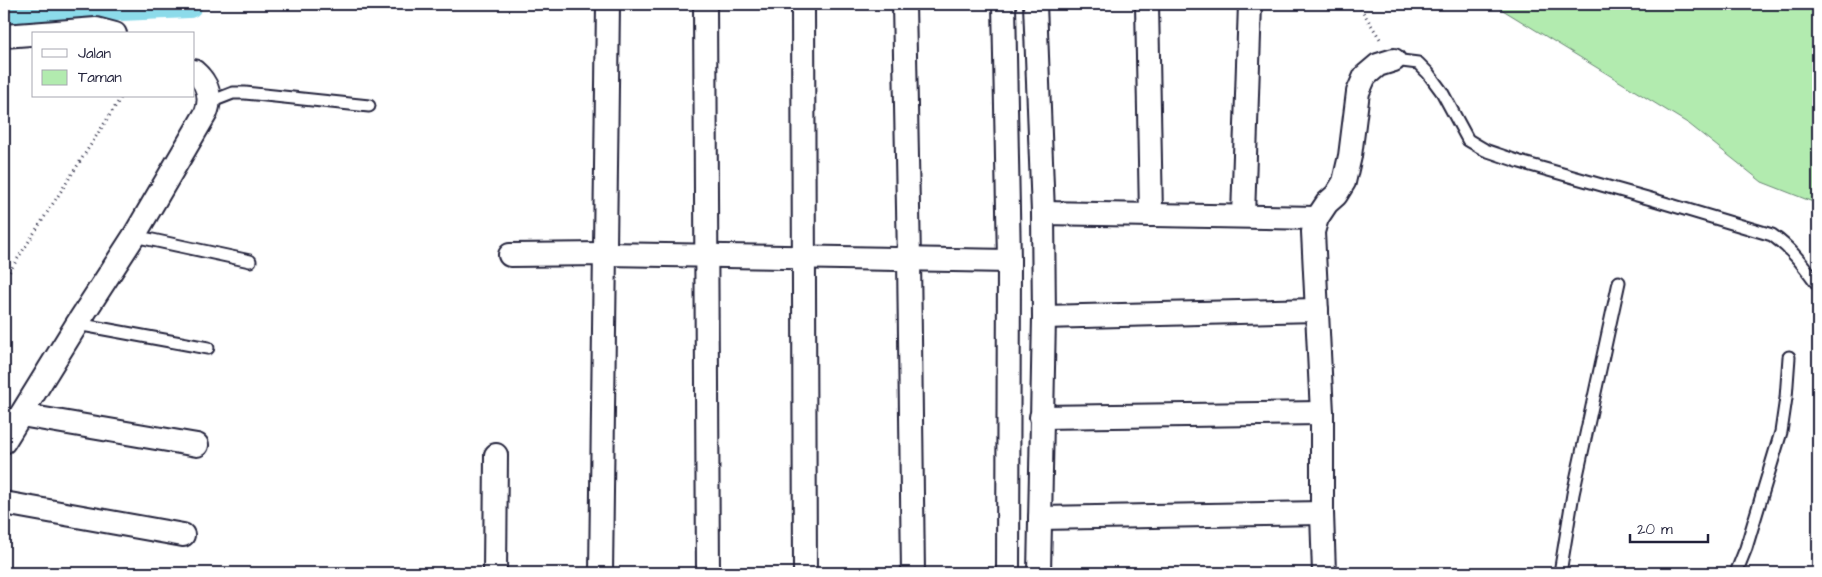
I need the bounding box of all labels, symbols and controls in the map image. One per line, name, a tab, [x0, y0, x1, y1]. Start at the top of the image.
legend	[32, 32, 195, 98]
text: Jalan	[78, 43, 112, 64]
text: Taman	[78, 67, 122, 88]
scale bar	[1630, 512, 1707, 544]
text: 20 m	[1637, 519, 1673, 540]

